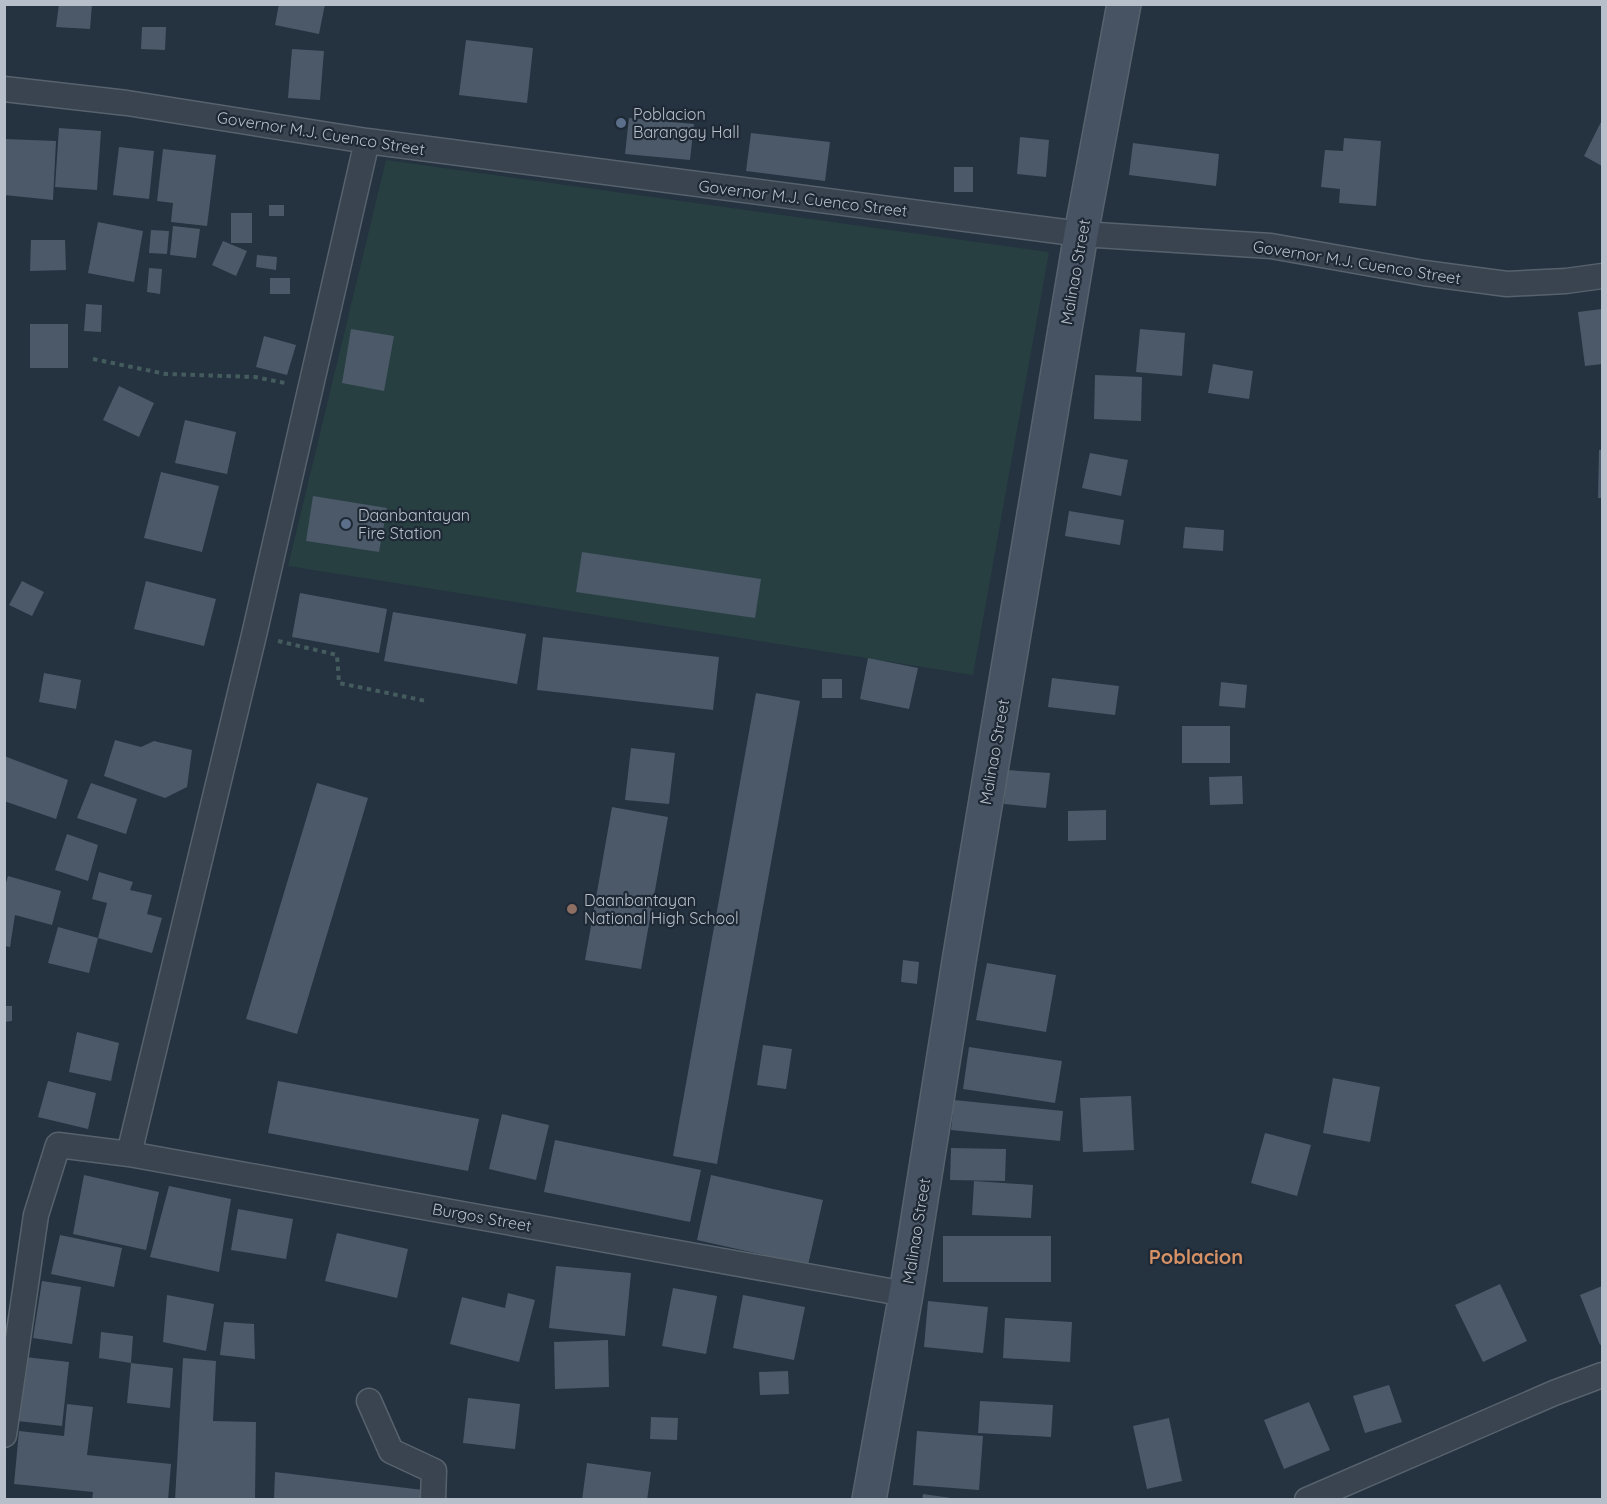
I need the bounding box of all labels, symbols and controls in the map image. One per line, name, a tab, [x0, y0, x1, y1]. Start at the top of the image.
place label: Poblacion Barangay Hall	[633, 104, 740, 142]
street label: Governor M.J. Cuenco Street	[216, 107, 426, 159]
marker: Poblacion Barangay Hall	[614, 116, 628, 130]
street label: Governor M.J. Cuenco Street	[697, 175, 909, 221]
street label: Malinao Street	[1056, 218, 1094, 326]
street label: Governor M.J. Cuenco Street	[1252, 236, 1462, 288]
place label: Daanbantayan Fire Station	[358, 505, 470, 543]
marker: Daanbantayan Fire Station	[339, 517, 353, 531]
street label: Malinao Street	[975, 698, 1013, 806]
place label: Daanbantayan National High School	[584, 890, 739, 928]
marker: Daanbantayan National High School	[565, 902, 579, 916]
street label: Malinao Street	[898, 1177, 934, 1285]
street label: Burgos Street	[431, 1198, 533, 1236]
district label: Poblacion	[1149, 1244, 1243, 1269]

